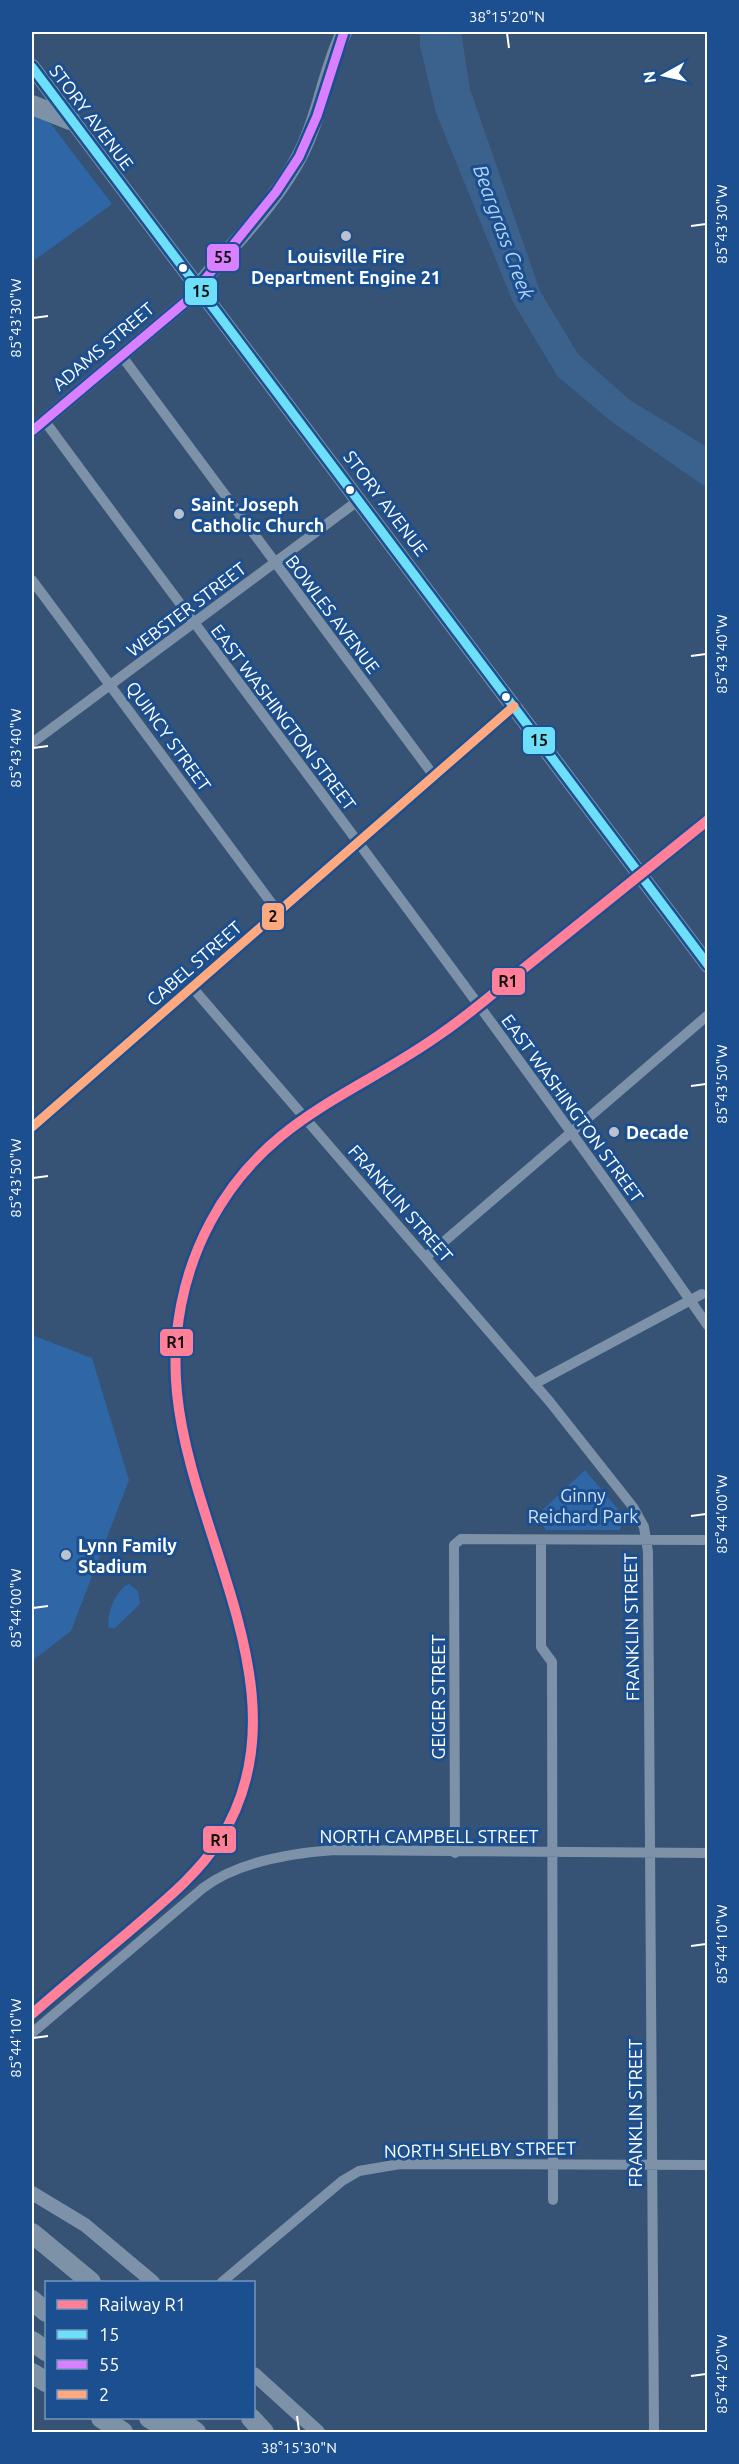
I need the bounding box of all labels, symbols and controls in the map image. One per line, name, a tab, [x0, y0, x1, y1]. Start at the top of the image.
text: 38°15'20"N	[469, 8, 545, 25]
north arrow	[634, 45, 694, 105]
street label: STORY AVENUE	[46, 61, 138, 173]
text: N	[639, 70, 659, 84]
water label: Beargrass Creek	[469, 161, 539, 303]
text: 85°43'30"W	[713, 184, 730, 264]
marker: Louisville Fire Department Engine 21	[339, 229, 353, 243]
line badge: 55	[206, 243, 240, 272]
place label: Louisville Fire Department Engine 21	[251, 246, 441, 287]
text: 55	[214, 248, 232, 266]
unlabelled marker	[177, 262, 189, 274]
line badge: 15	[184, 277, 218, 306]
text: 85°43'30"W	[7, 278, 24, 358]
text: 15	[192, 282, 210, 300]
street label: ADAMS STREET	[48, 298, 158, 394]
street label: STORY AVENUE	[340, 447, 432, 559]
unlabelled marker	[344, 484, 356, 496]
place label: Saint Joseph Catholic Church	[191, 494, 324, 535]
marker: Saint Joseph Catholic Church	[172, 507, 186, 521]
street label: BOWLES AVENUE	[282, 551, 384, 677]
street label: WEBSTER STREET	[123, 558, 249, 660]
text: 85°43'40"W	[713, 614, 730, 694]
street label: EAST WASHINGTON STREET	[208, 620, 360, 814]
street label: QUINCY STREET	[122, 677, 215, 795]
unlabelled marker	[500, 691, 512, 703]
text: 85°43'40"W	[7, 708, 24, 788]
line badge: 15	[522, 726, 556, 755]
text: 15	[530, 731, 548, 749]
line badge: 2	[261, 902, 285, 931]
text: 2	[268, 907, 278, 925]
street label: CABEL STREET	[143, 916, 245, 1010]
line badge: R1	[491, 967, 526, 996]
text: R1	[498, 972, 518, 990]
street label: EAST WASHINGTON STREET	[498, 1010, 648, 1206]
text: 85°43'50"W	[713, 1044, 730, 1124]
place label: Decade	[626, 1122, 689, 1142]
marker: Decade	[607, 1125, 621, 1139]
text: 85°43'50"W	[7, 1138, 24, 1218]
street label: FRANKLIN STREET	[345, 1140, 457, 1266]
line badge: R1	[159, 1328, 194, 1357]
text: R1	[166, 1333, 186, 1351]
text: 85°44'00"W	[713, 1474, 730, 1554]
park label: Ginny Reichard Park	[528, 1485, 638, 1526]
place label: Lynn Family Stadium	[78, 1535, 177, 1576]
marker: Lynn Family Stadium	[59, 1548, 73, 1562]
street label: FRANKLIN STREET	[620, 1553, 642, 1701]
text: 85°44'00"W	[7, 1568, 24, 1648]
street label: GEIGER STREET	[428, 1635, 448, 1759]
line badge: R1	[202, 1825, 237, 1854]
street label: NORTH CAMPBELL STREET	[319, 1826, 539, 1846]
text: R1	[210, 1831, 230, 1849]
text: 85°44'10"W	[713, 1904, 730, 1984]
text: 85°44'10"W	[7, 1998, 24, 2078]
street label: FRANKLIN STREET	[625, 2039, 645, 2187]
street label: NORTH SHELBY STREET	[384, 2137, 576, 2161]
legend	[45, 2281, 255, 2419]
text: Railway R1	[99, 2294, 186, 2314]
text: 15	[99, 2324, 119, 2344]
text: 85°44'20"W	[713, 2334, 730, 2414]
text: 55	[99, 2354, 119, 2374]
text: 2	[99, 2384, 109, 2404]
text: 38°15'30"N	[261, 2439, 337, 2456]

